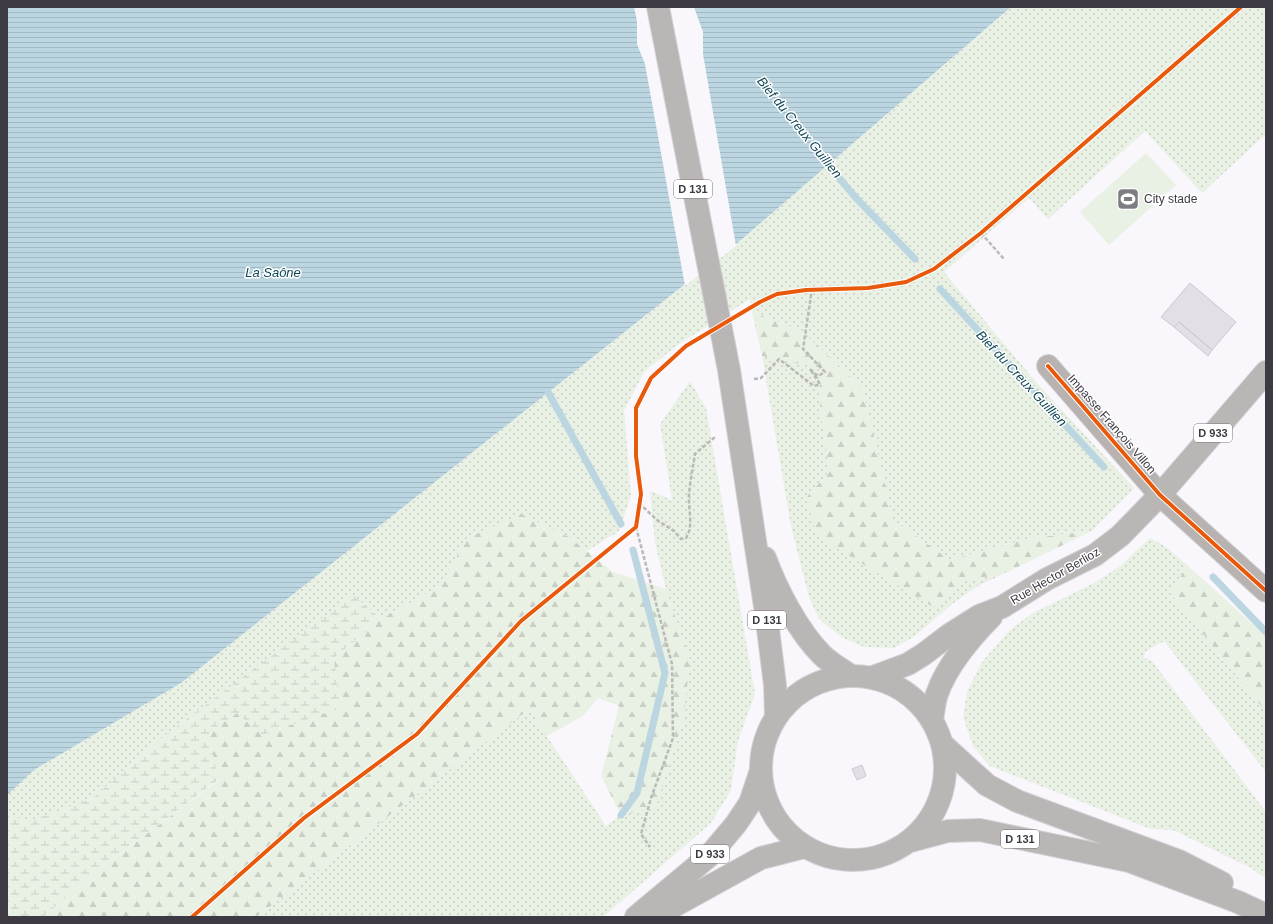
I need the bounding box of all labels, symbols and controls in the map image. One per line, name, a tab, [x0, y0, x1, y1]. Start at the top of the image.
water label: Bief du Creux Guillien	[754, 74, 845, 181]
road number: D 131	[674, 180, 712, 198]
sports icon: City stade	[1115, 186, 1141, 212]
place label: City stade	[1144, 192, 1198, 206]
water label: La Saône	[245, 265, 301, 280]
water label: Bief du Creux Guillien	[973, 327, 1070, 429]
street label: Impasse François Villon	[1065, 371, 1159, 477]
road number: D 933	[1194, 424, 1232, 442]
street label: Rue Hector Berlioz	[1008, 545, 1102, 607]
road number: D 131	[748, 611, 786, 629]
road number: D 131	[1001, 830, 1039, 848]
road number: D 933	[691, 845, 729, 863]

